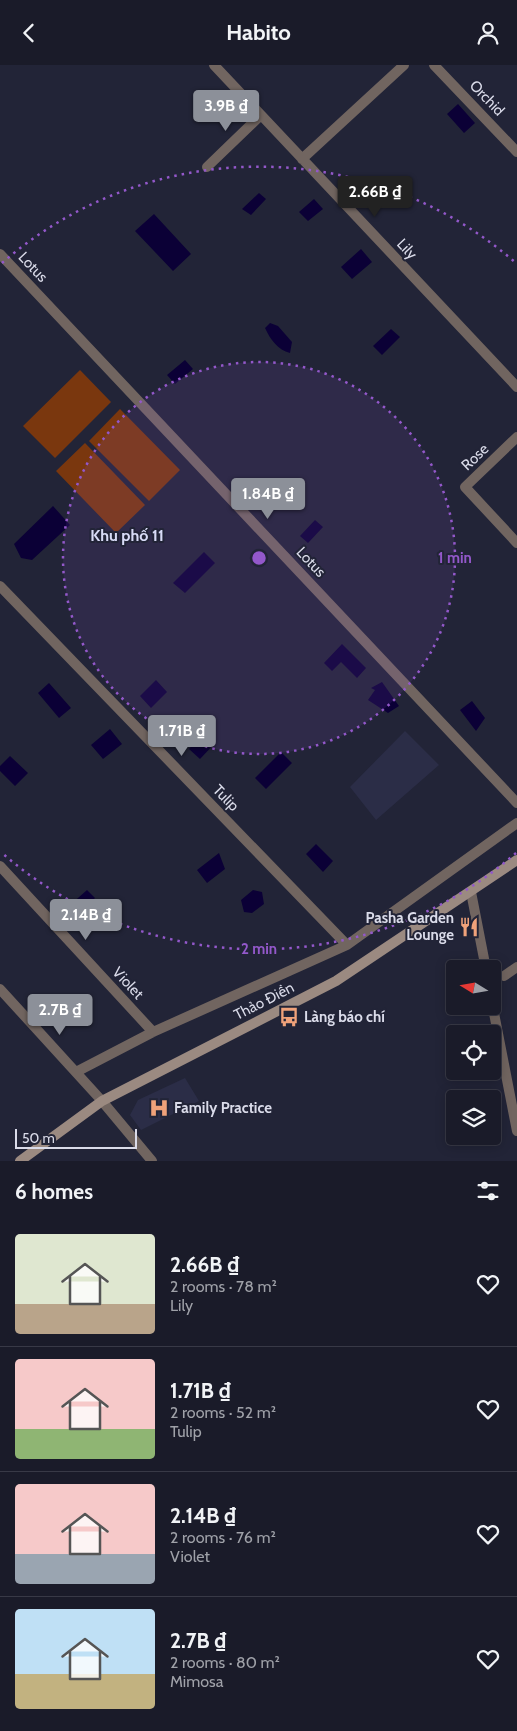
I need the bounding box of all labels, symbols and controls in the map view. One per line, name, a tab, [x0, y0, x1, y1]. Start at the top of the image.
icon: back	[15, 19, 43, 47]
text: Habito	[226, 19, 291, 46]
icon: person	[474, 19, 502, 47]
street label: Orchid	[466, 76, 508, 120]
pin: 3.9B ₫	[185, 89, 267, 132]
text: 3.9B ₫	[204, 96, 248, 115]
pin: 2.66B ₫	[329, 175, 421, 218]
text: 2.66B ₫	[349, 182, 401, 201]
street label: Lily	[393, 235, 421, 263]
street label: Lotus	[15, 248, 51, 286]
street label: Rose	[458, 440, 493, 474]
pin: 1.84B ₫	[222, 477, 314, 520]
text: 1.84B ₫	[242, 484, 294, 503]
district label: Khu phố 11	[90, 526, 164, 545]
street label: Lotus	[293, 543, 329, 581]
centre of rings	[250, 549, 268, 567]
text: 1 min	[438, 549, 472, 567]
pin: 1.71B ₫	[136, 715, 228, 757]
text: 1.71B ₫	[159, 721, 205, 740]
street label: Tulip	[209, 781, 243, 815]
pin: 2.14B ₫	[40, 899, 132, 941]
text: 2.14B ₫	[61, 905, 111, 924]
place label: Pasha Garden Lounge	[366, 909, 454, 944]
restaurant icon: Pasha Garden Lounge	[458, 916, 480, 938]
text: 2 min	[241, 940, 277, 958]
north arrow	[446, 960, 501, 1015]
map controls	[446, 960, 501, 1145]
street label: Violet	[109, 963, 147, 1003]
street label: Thảo Điền	[231, 978, 297, 1024]
pin: 2.7B ₫	[19, 993, 101, 1036]
text: 2.7B ₫	[39, 1000, 81, 1019]
bus stop icon: Làng báo chí	[278, 1006, 300, 1028]
place label: Làng báo chí	[304, 1008, 385, 1026]
button: locate	[446, 1025, 501, 1080]
button: layers	[446, 1090, 501, 1145]
hospital icon: Family Practice	[148, 1097, 170, 1119]
place label: Family Practice	[174, 1099, 272, 1117]
scale bar	[15, 1126, 138, 1149]
text: 50 m	[22, 1129, 55, 1147]
icon: filters	[474, 1177, 502, 1205]
text: 6 homes	[15, 1179, 93, 1204]
text: 2.66B ₫	[170, 1252, 239, 1277]
icon: home	[55, 1254, 115, 1314]
icon: heart	[474, 1270, 502, 1298]
text: 2 rooms · 78 m²	[170, 1277, 277, 1296]
text: Lily	[170, 1296, 193, 1315]
text: 1.71B ₫	[170, 1378, 231, 1403]
icon: home	[55, 1379, 115, 1439]
icon: heart	[474, 1395, 502, 1423]
text: 2 rooms · 52 m²	[170, 1403, 276, 1422]
text: Tulip	[170, 1422, 202, 1441]
text: 2.14B ₫	[170, 1503, 236, 1528]
icon: home	[55, 1504, 115, 1564]
icon: heart	[474, 1520, 502, 1548]
text: 2 rooms · 76 m²	[170, 1528, 276, 1547]
text: Violet	[170, 1547, 210, 1566]
text: 2.7B ₫	[170, 1628, 226, 1653]
icon: home	[55, 1629, 115, 1689]
icon: heart	[474, 1645, 502, 1673]
text: 2 rooms · 80 m²	[170, 1653, 280, 1672]
text: Mimosa	[170, 1672, 223, 1691]

